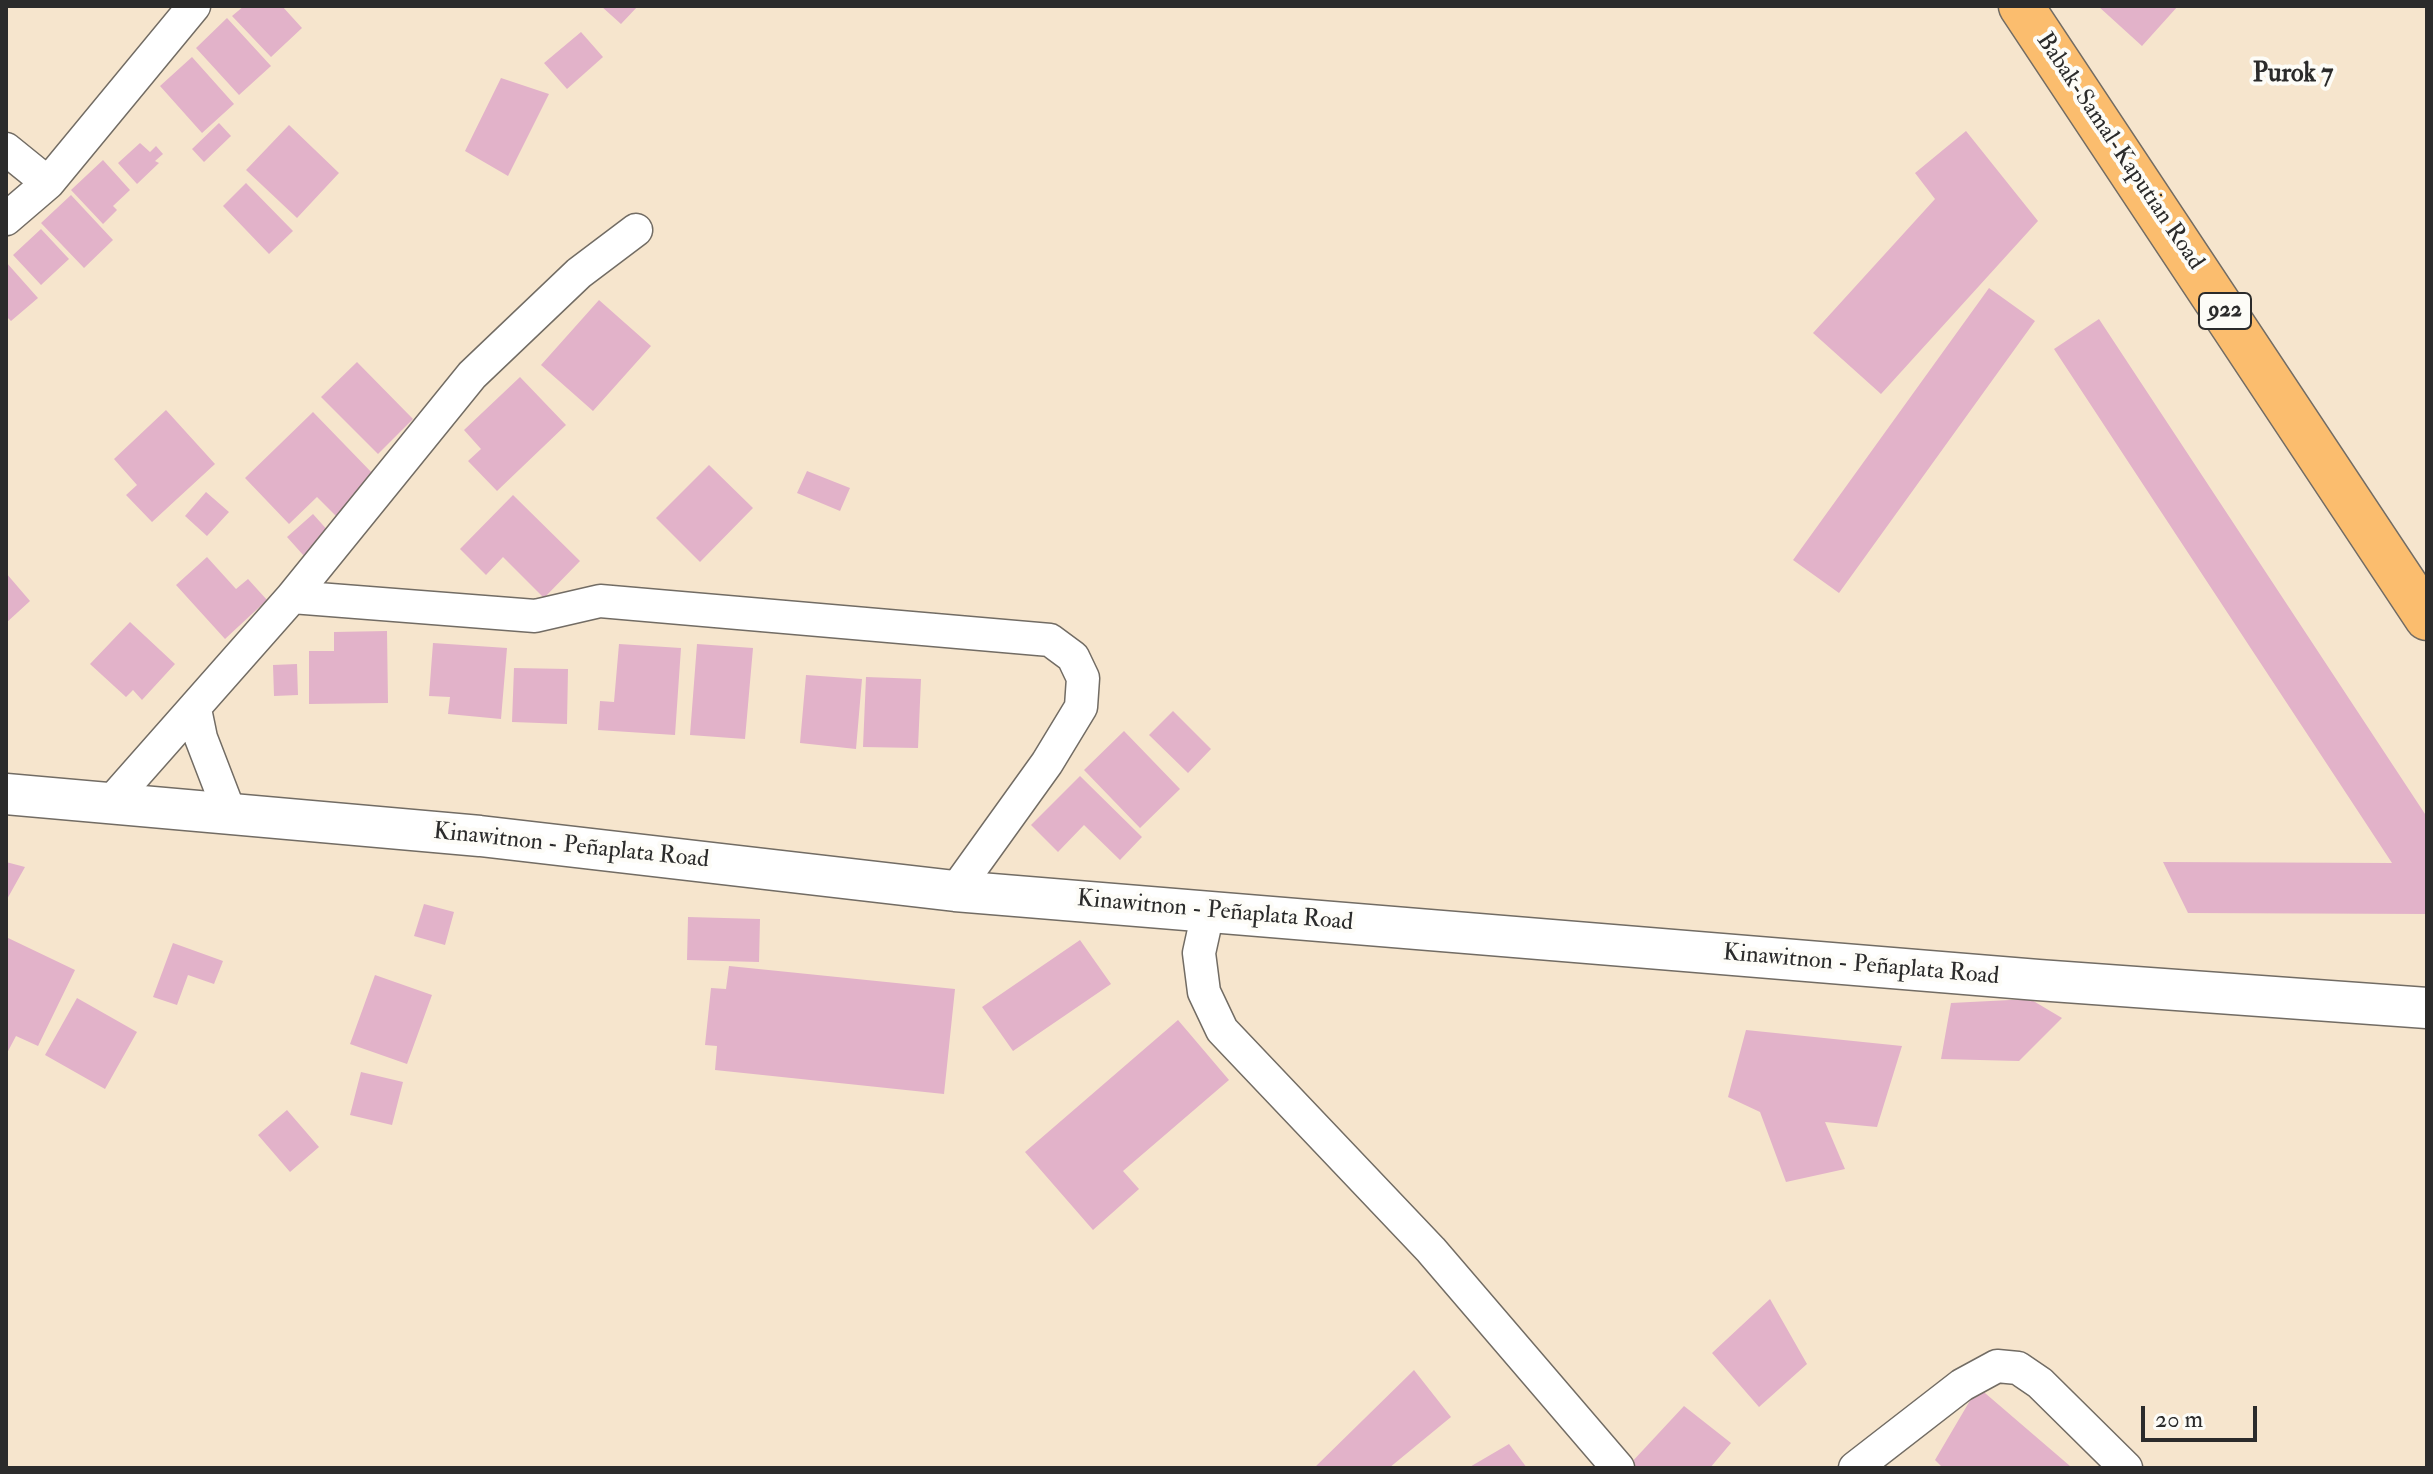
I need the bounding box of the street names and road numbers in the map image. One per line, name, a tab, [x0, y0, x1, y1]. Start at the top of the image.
street label: Babak-Samal-Kaputian Road	[2029, 28, 2209, 276]
road number: 922	[2199, 293, 2251, 329]
street label: Kinawitnon - Peñaplata Road	[432, 818, 710, 876]
street label: Kinawitnon - Peñaplata Road	[1076, 886, 1354, 938]
street label: Kinawitnon - Peñaplata Road	[1722, 940, 2000, 992]

